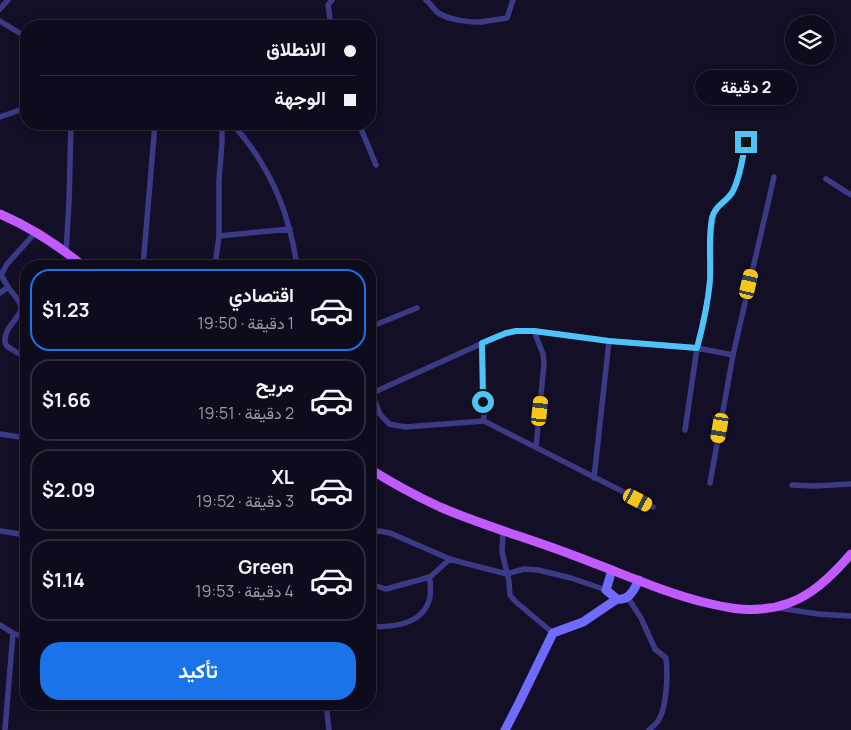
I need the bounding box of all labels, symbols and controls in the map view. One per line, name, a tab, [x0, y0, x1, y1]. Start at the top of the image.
map controls	[785, 15, 835, 65]
button: layers	[785, 15, 835, 65]
text: الانطلاق	[266, 36, 326, 62]
callout: 2 دقيقة	[695, 70, 797, 104]
text: 2 دقيقة	[721, 76, 771, 98]
text: الوجهة	[274, 85, 326, 111]
route end	[735, 131, 757, 153]
car	[738, 268, 759, 300]
text: اقتصادي	[229, 282, 294, 308]
icon: car	[309, 288, 354, 333]
text: $1.23	[42, 297, 90, 323]
text: 1 دقيقة · 19:50	[198, 312, 294, 334]
text: مريح	[256, 372, 294, 398]
icon: car	[309, 378, 354, 423]
text: $1.66	[42, 387, 91, 413]
route start	[472, 391, 494, 413]
car	[530, 395, 549, 427]
text: 2 دقيقة · 19:51	[198, 402, 294, 424]
car	[710, 412, 729, 444]
text: XL	[271, 464, 294, 490]
icon: car	[309, 468, 354, 513]
text: $2.09	[42, 477, 95, 503]
car	[621, 487, 654, 513]
text: 3 دقيقة · 19:52	[196, 490, 294, 512]
text: Green	[238, 554, 294, 580]
icon: car	[309, 558, 354, 603]
text: $1.14	[42, 567, 85, 593]
text: 4 دقيقة · 19:53	[195, 580, 294, 602]
button: تأكيد	[40, 642, 356, 700]

